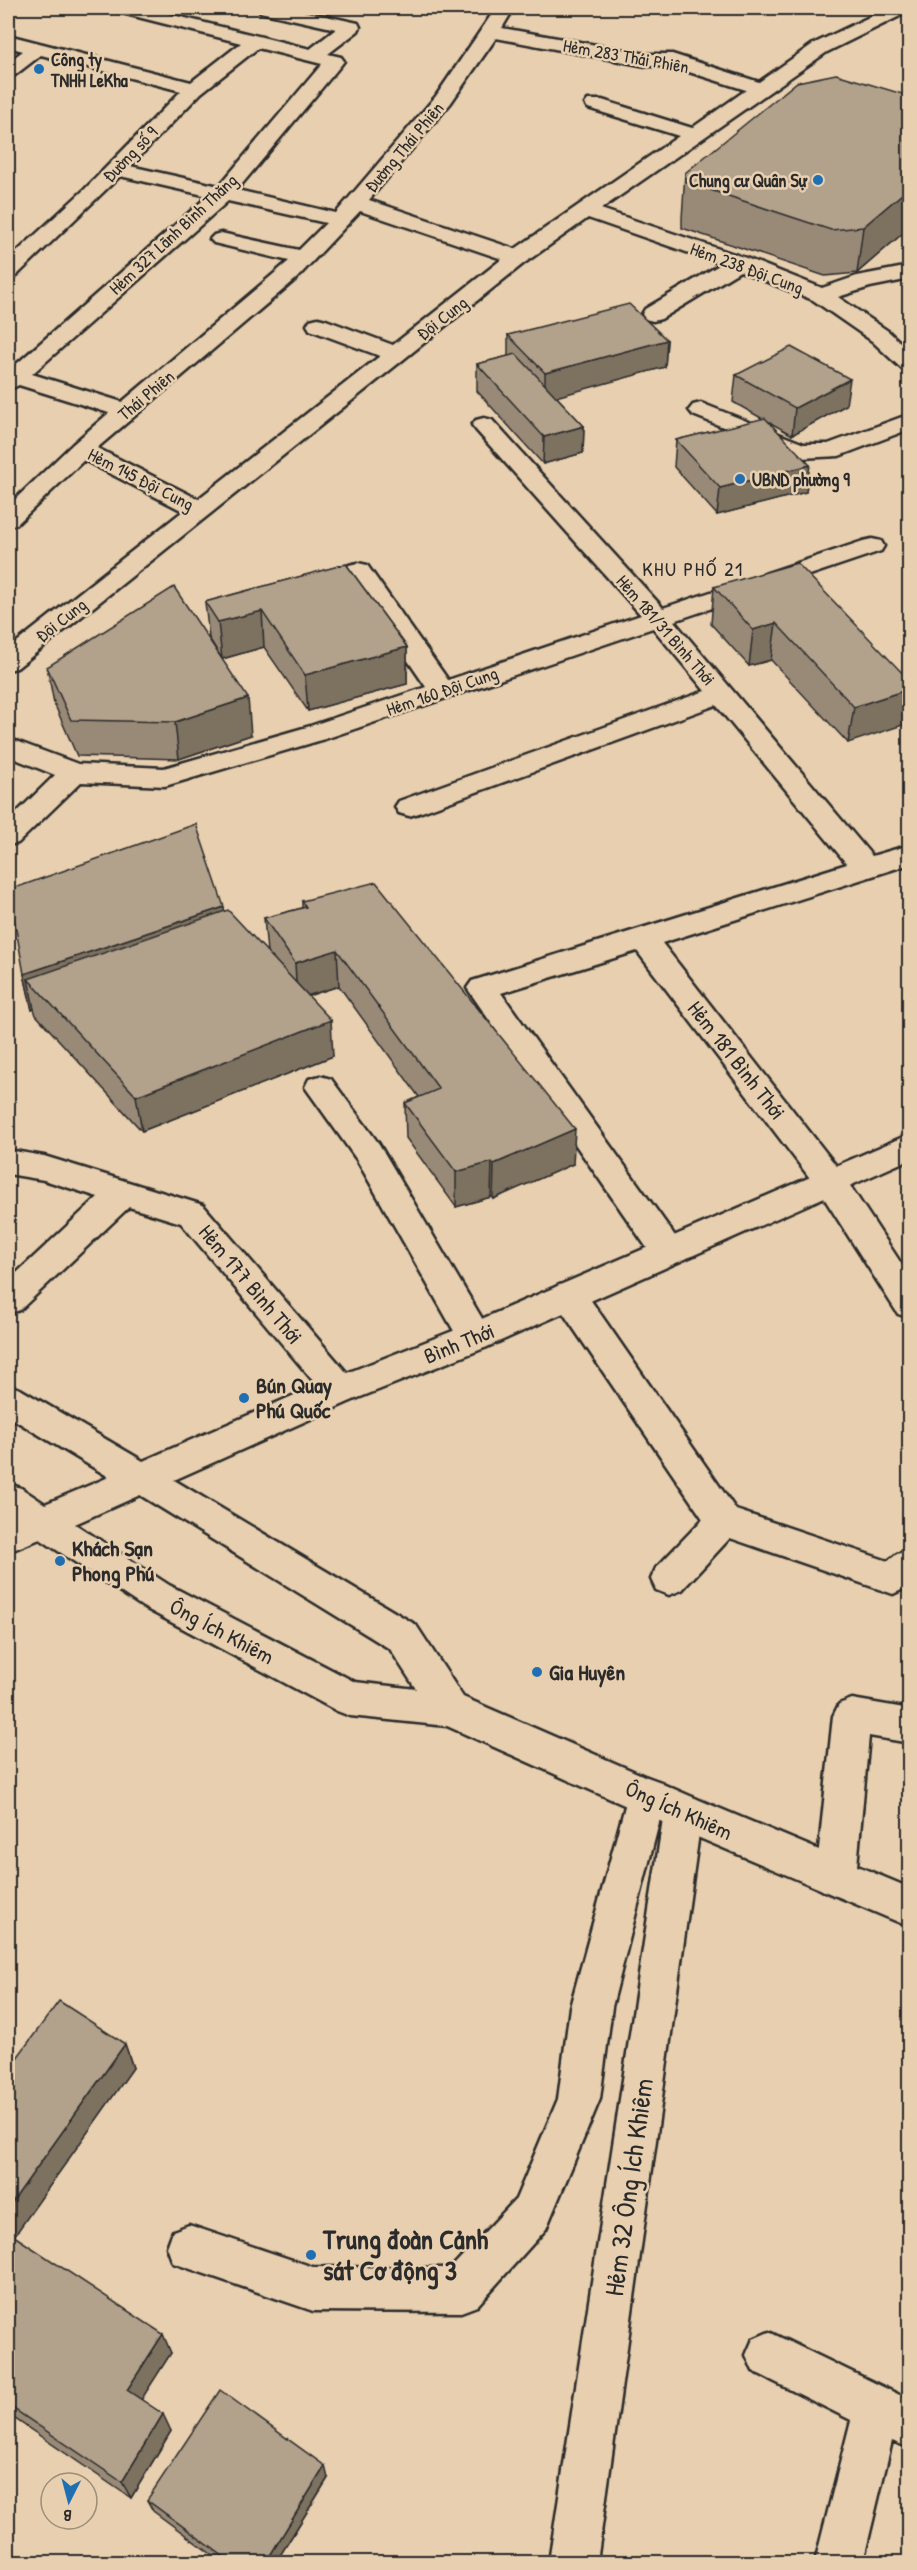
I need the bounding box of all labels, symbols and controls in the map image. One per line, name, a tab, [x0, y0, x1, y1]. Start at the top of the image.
street label: Hẻm 283 Thái Phiên	[561, 33, 691, 79]
place label: Công ty TNHH LeKha	[50, 47, 129, 93]
marker: Công ty TNHH LeKha	[32, 62, 46, 76]
street label: Đường Thái Phiên	[359, 96, 449, 198]
street label: Đường số 9	[97, 120, 163, 188]
street label: Hẻm 327 Lãnh Binh Thăng	[103, 168, 243, 300]
place label: Chung cư Quân Sự	[689, 168, 808, 194]
marker: Chung cư Quân Sự	[811, 173, 825, 187]
street label: Hẻm 238 Đội Cung	[687, 236, 807, 300]
street label: Đội Cung	[411, 290, 473, 346]
street label: Thái Phiên	[112, 364, 180, 426]
street label: Hẻm 145 Đội Cung	[84, 442, 198, 516]
place label: UBND phường 9	[752, 467, 850, 493]
marker: UBND phường 9	[733, 472, 747, 486]
district label: KHU PHỐ 21	[642, 555, 744, 582]
street label: Hẻm 181/31 Bình Thới	[611, 569, 721, 691]
street label: Đội Cung	[30, 592, 92, 648]
street label: Hẻm 160 Đội Cung	[383, 660, 501, 722]
street label: Hẻm 181 Bình Thới	[681, 994, 793, 1126]
street label: Hẻm 177 Bình Thới	[192, 1218, 310, 1350]
street label: Bình Thới	[419, 1315, 499, 1371]
place label: Bún Quay Phú Quốc	[256, 1370, 333, 1425]
marker: Bún Quay Phú Quốc	[237, 1391, 251, 1405]
place label: Khách Sạn Phong Phú	[72, 1533, 154, 1589]
marker: Khách Sạn Phong Phú	[53, 1554, 67, 1568]
street label: Ông Ích Khiêm	[164, 1591, 280, 1671]
place label: Gia Huyên	[549, 1657, 625, 1688]
marker: Gia Huyên	[530, 1665, 544, 1679]
street label: Ông Ích Khiêm	[621, 1773, 737, 1847]
street label: Hẻm 32 Ông Ích Khiêm	[595, 2076, 662, 2298]
place label: Trung đoàn Cảnh sát Cơ động 3	[322, 2221, 489, 2290]
marker: Trung đoàn Cảnh sát Cơ động 3	[304, 2248, 318, 2262]
north arrow	[39, 2471, 99, 2531]
text: B	[62, 2505, 73, 2527]

